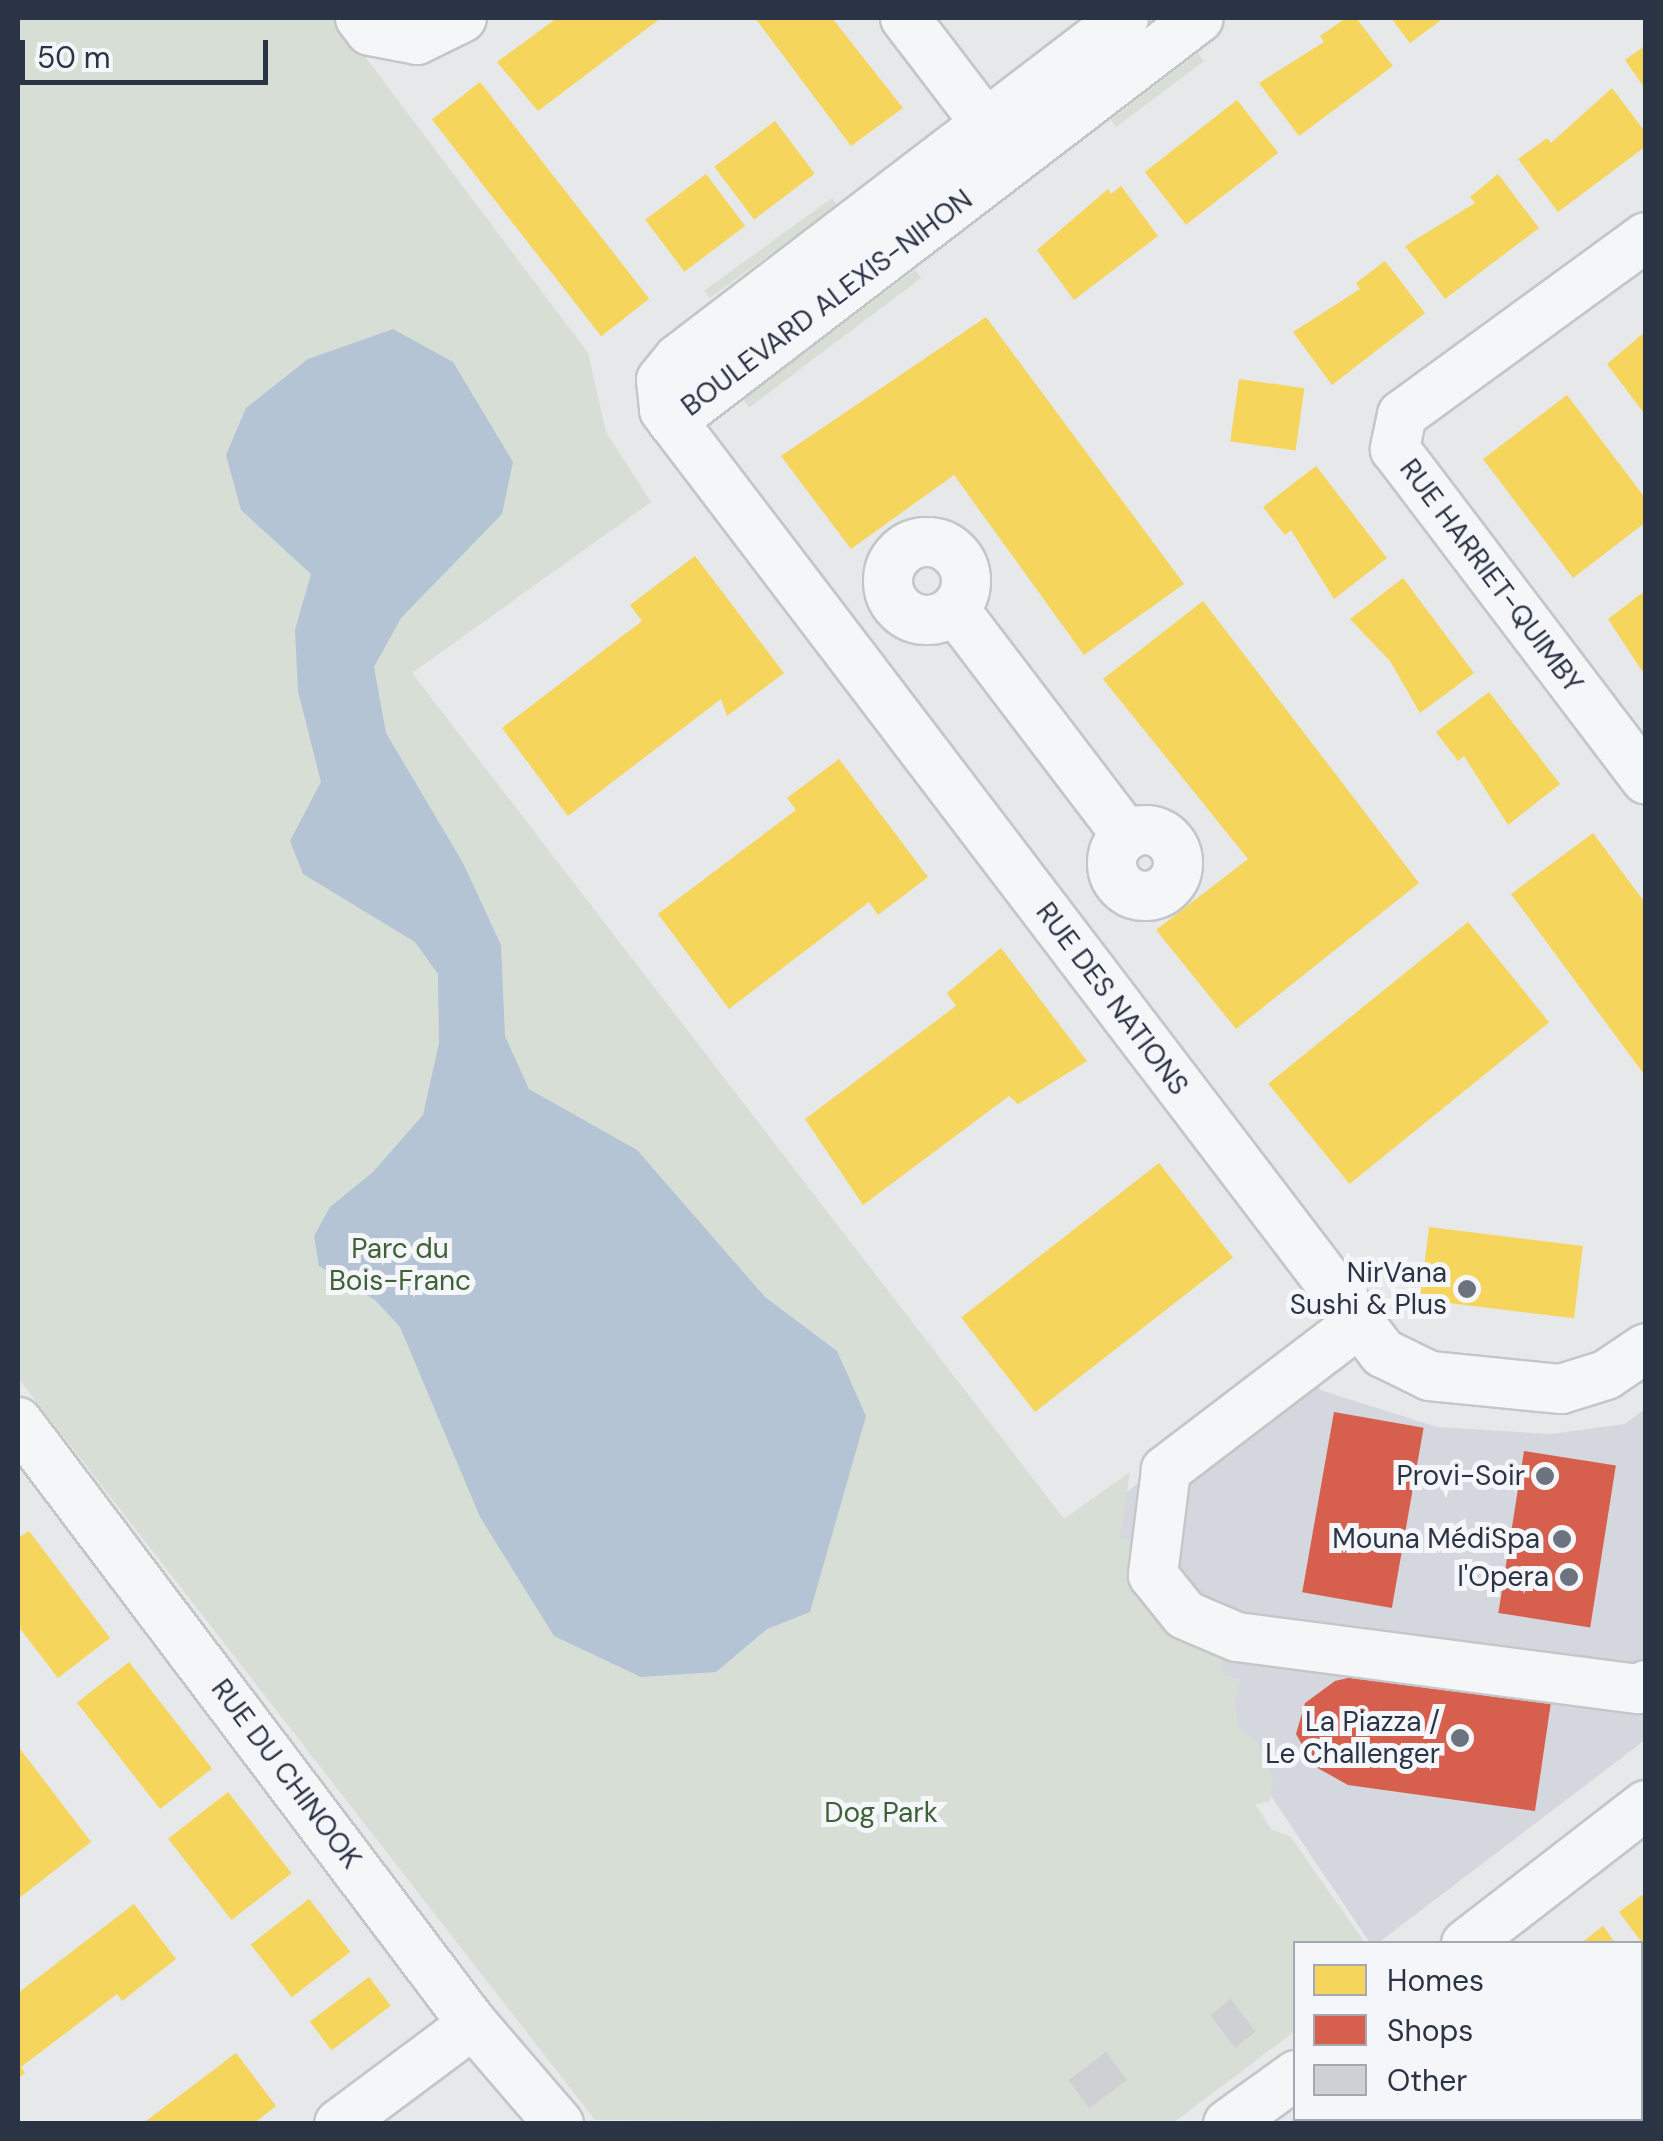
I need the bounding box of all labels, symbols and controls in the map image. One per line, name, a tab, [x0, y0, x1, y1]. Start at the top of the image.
scale bar	[25, 20, 272, 82]
text: 50 m	[37, 38, 111, 77]
street label: BOULEVARD ALEXIS-NIHON	[675, 183, 979, 423]
street label: RUE HARRIET-QUIMBY	[1392, 453, 1590, 699]
street label: RUE DES NATIONS	[1029, 896, 1195, 1102]
park label: Parc du Bois-Franc	[329, 1232, 471, 1298]
place label: NirVana Sushi & Plus	[1290, 1256, 1447, 1322]
marker: NirVana Sushi & Plus	[1456, 1278, 1478, 1300]
place label: Provi-Soir	[1396, 1459, 1525, 1493]
marker: Provi-Soir	[1534, 1465, 1556, 1487]
place label: Mouna MédiSpa	[1332, 1522, 1540, 1556]
marker: Mouna MédiSpa	[1549, 1526, 1575, 1552]
place label: l'Opera	[1458, 1560, 1549, 1594]
marker: l'Opera	[1558, 1566, 1580, 1588]
street label: RUE DU CHINOOK	[204, 1673, 368, 1875]
place label: La Piazza / Le Challenger	[1265, 1705, 1440, 1771]
marker: La Piazza / Le Challenger	[1449, 1727, 1471, 1749]
park label: Dog Park	[824, 1796, 938, 1830]
legend	[1293, 1941, 1643, 2121]
text: Homes	[1387, 1961, 1484, 2000]
text: Shops	[1387, 2011, 1473, 2050]
text: Other	[1387, 2061, 1467, 2100]

